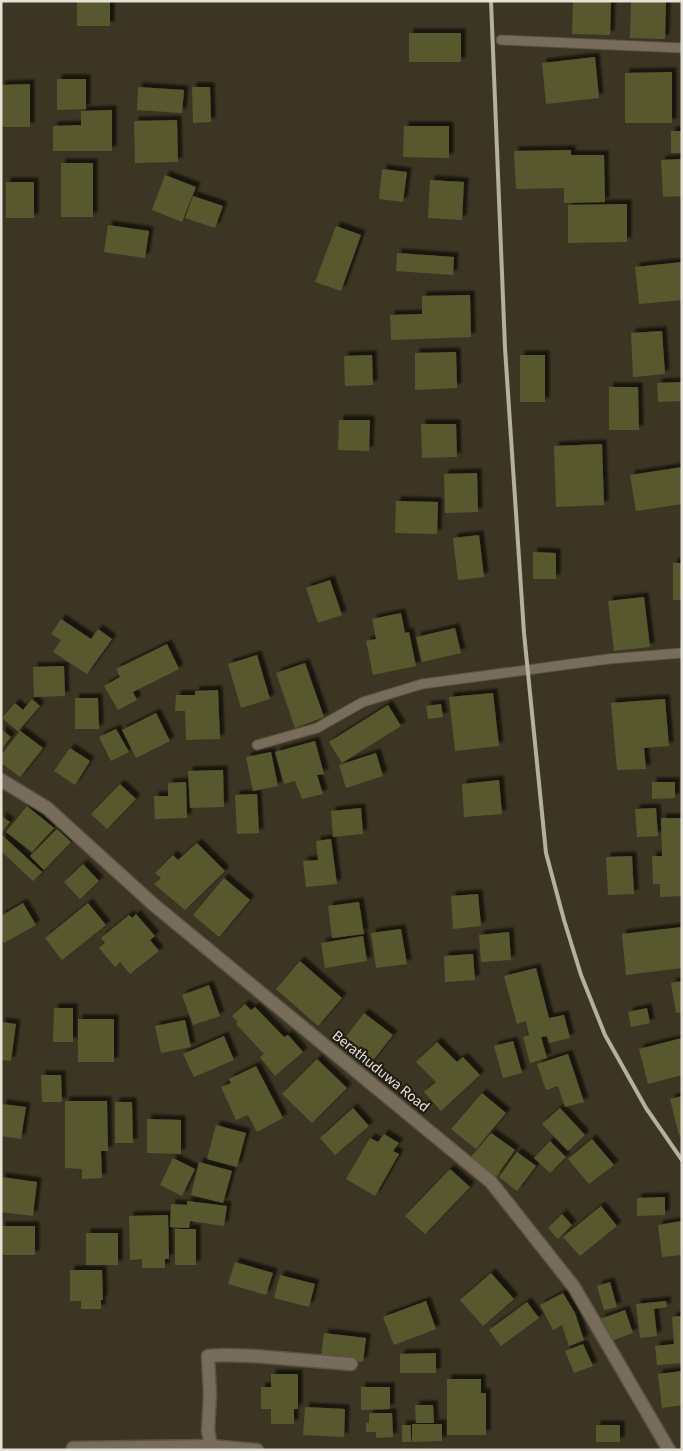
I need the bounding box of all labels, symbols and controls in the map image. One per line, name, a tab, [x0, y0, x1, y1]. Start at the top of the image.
street label: Berathuduwa Road	[328, 1026, 434, 1117]

